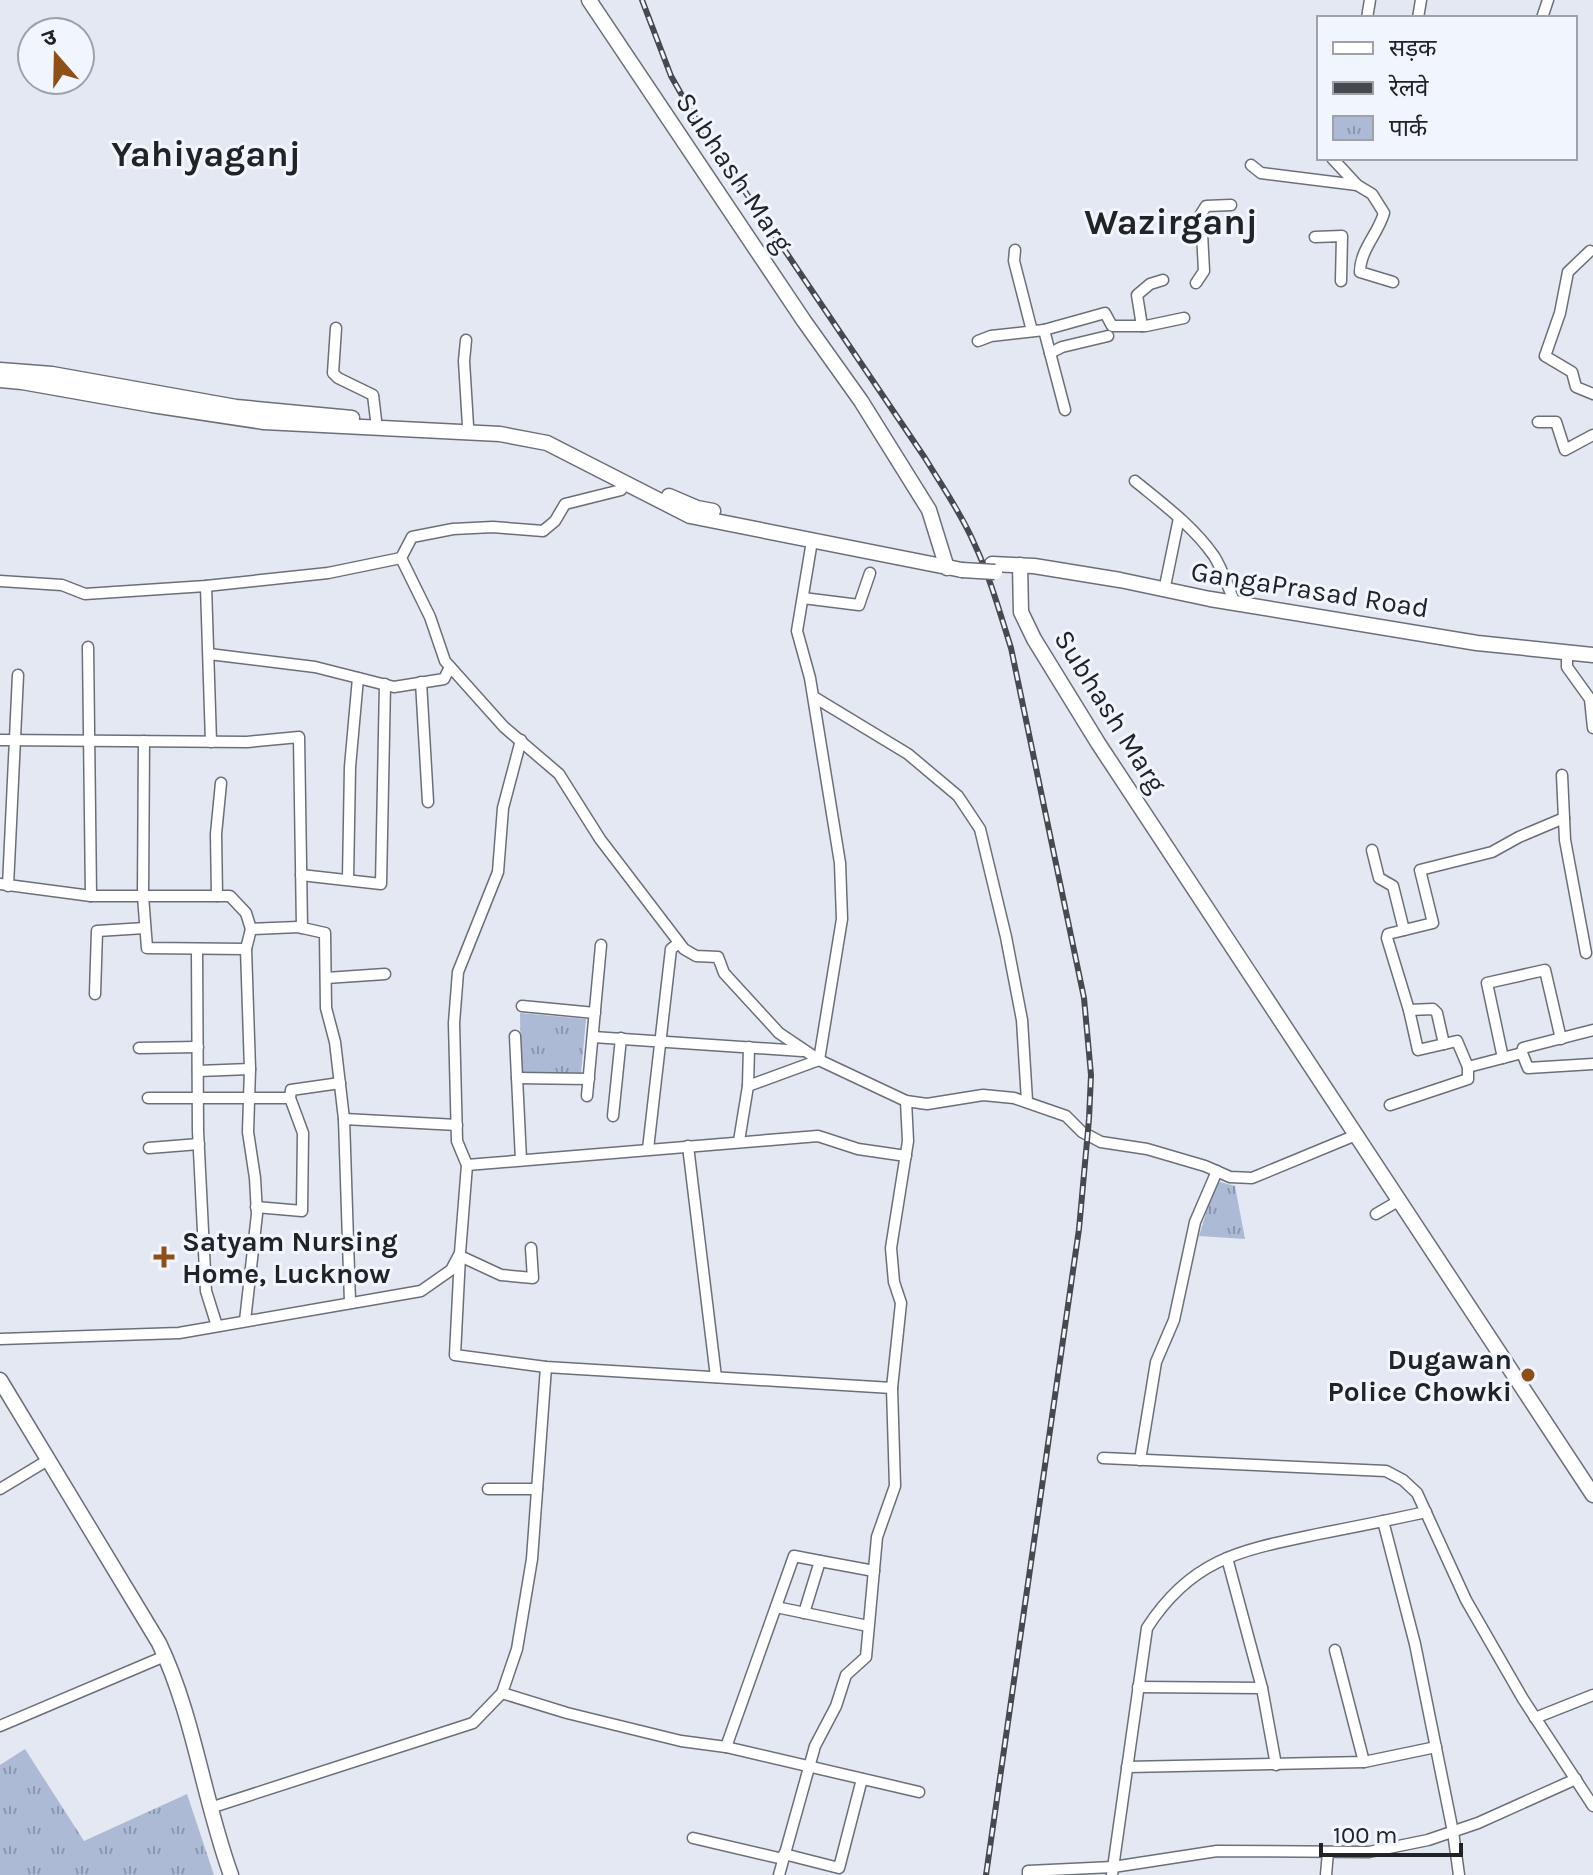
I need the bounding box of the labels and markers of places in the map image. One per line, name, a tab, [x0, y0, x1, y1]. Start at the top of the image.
place label: Satyam Nursing Home, Lucknow	[182, 1225, 398, 1290]
marker: Satyam Nursing Home, Lucknow	[153, 1246, 175, 1268]
place label: Dugawan Police Chowki	[1327, 1343, 1512, 1408]
marker: Dugawan Police Chowki	[1519, 1366, 1537, 1384]

